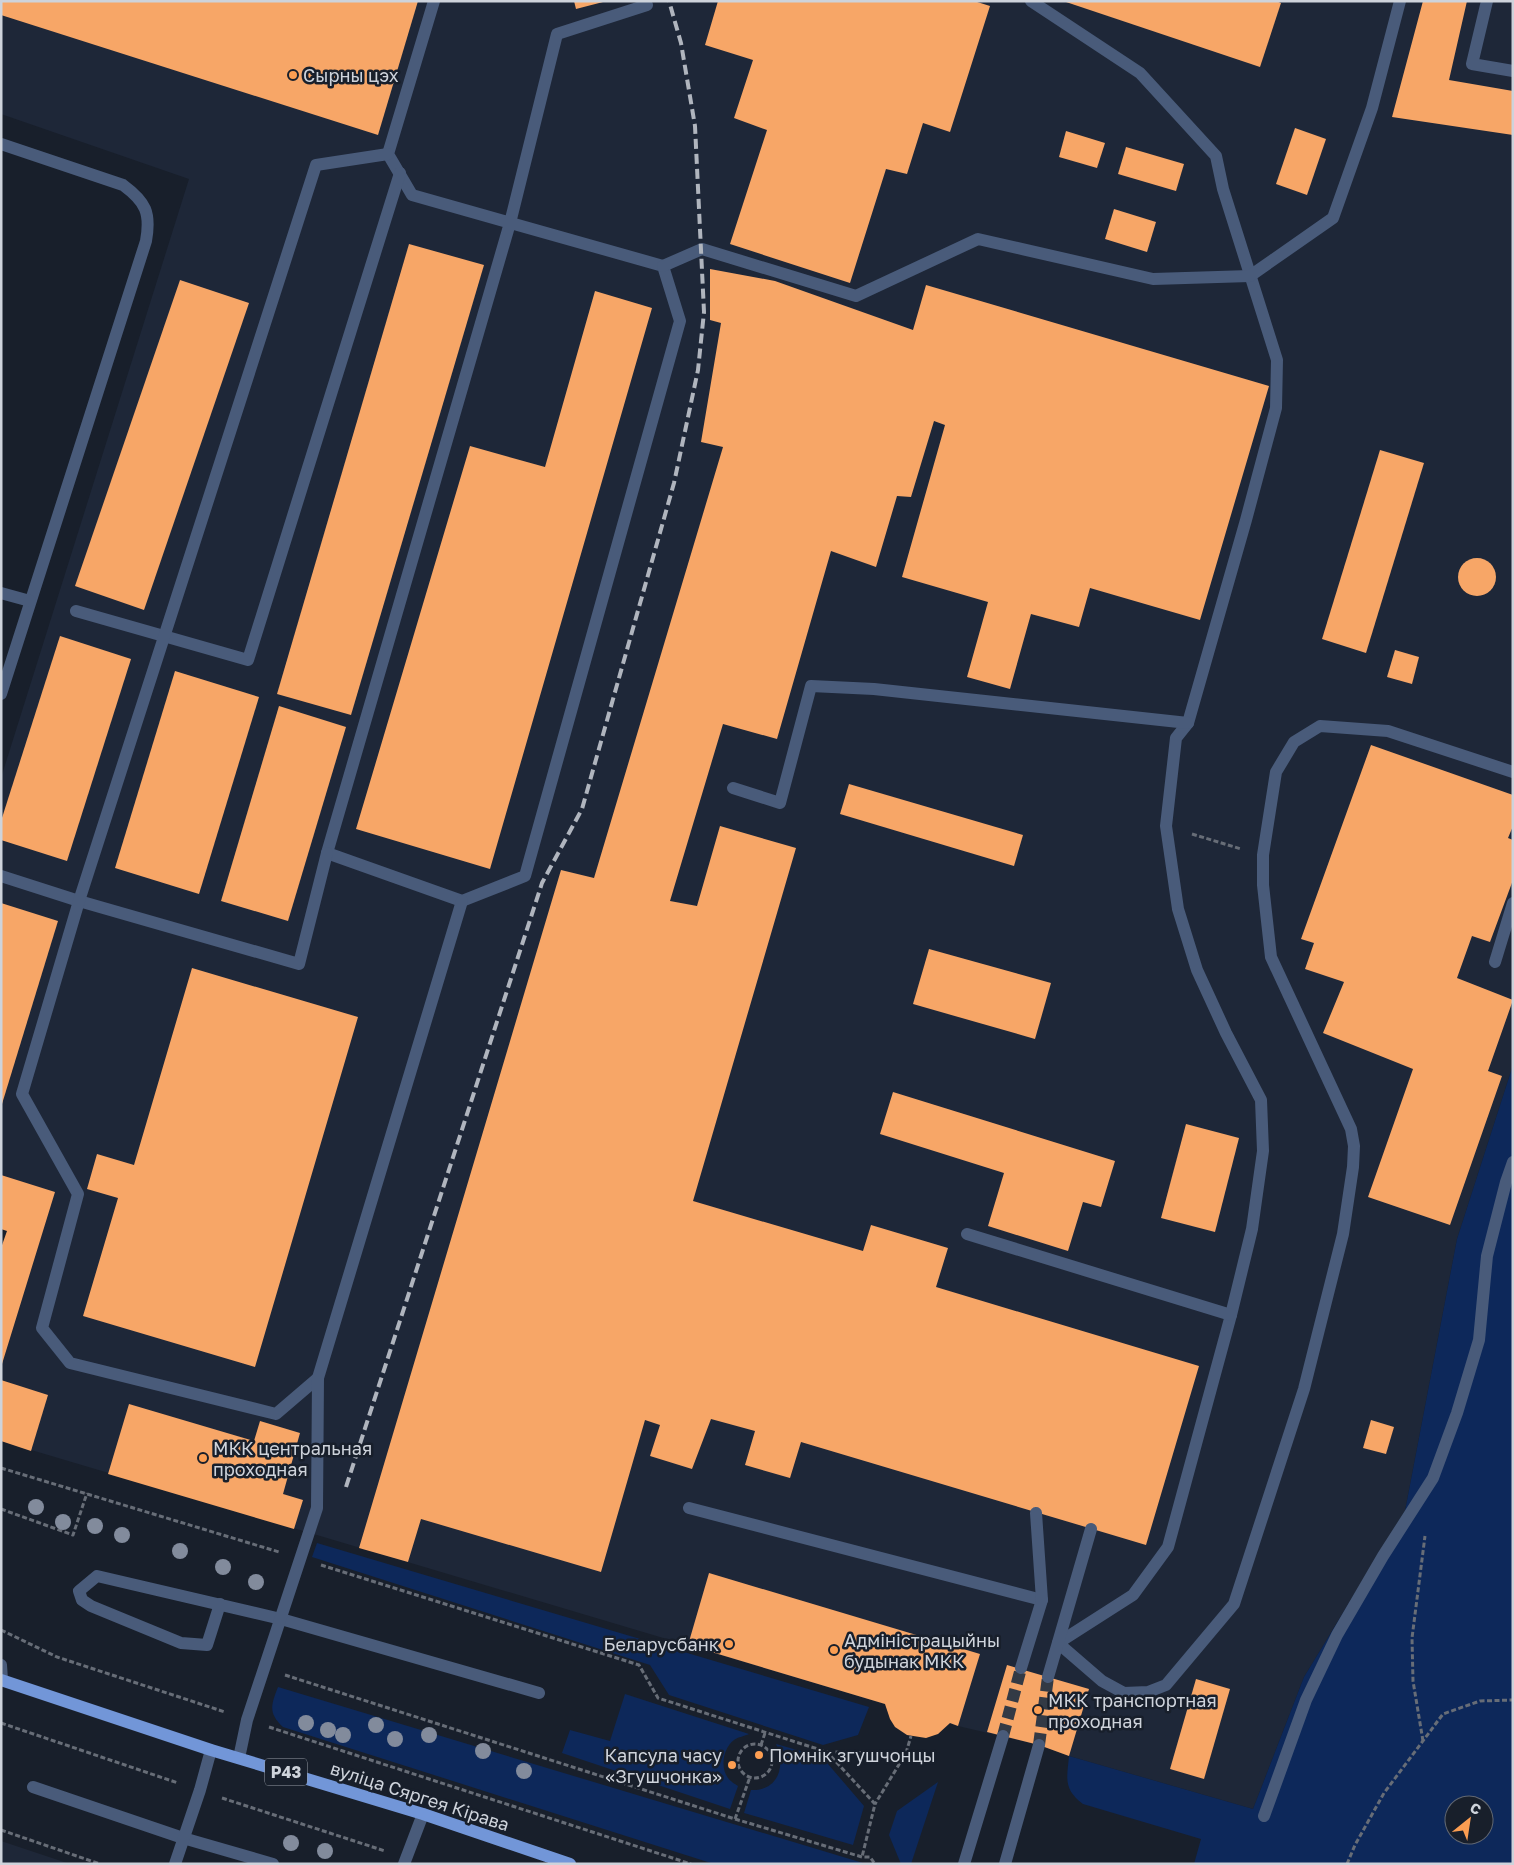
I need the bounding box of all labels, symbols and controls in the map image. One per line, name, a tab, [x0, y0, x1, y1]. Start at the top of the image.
place label: Сырны цэх	[303, 64, 399, 86]
marker: Сырны цэх	[287, 69, 299, 81]
place label: МКК центральная проходная	[213, 1437, 372, 1480]
marker: МКК центральная проходная	[197, 1452, 209, 1464]
place label: Адміністрацыйны будынак МКК	[844, 1629, 1000, 1672]
place label: Беларусбанк	[604, 1633, 719, 1655]
marker: Беларусбанк	[723, 1638, 735, 1650]
marker: Адміністрацыйны будынак МКК	[828, 1644, 840, 1656]
place label: МКК транспортная проходная	[1048, 1689, 1217, 1732]
marker: МКК транспортная проходная	[1032, 1704, 1044, 1716]
place label: Капсула часу «Згушчонка»	[605, 1744, 722, 1787]
place label: Помнік згушчонцы	[769, 1744, 936, 1766]
marker: Помнік згушчонцы	[753, 1749, 765, 1761]
street label: вуліца Сяргея Кірава	[328, 1757, 512, 1835]
road number: Р43	[265, 1758, 307, 1785]
marker: Капсула часу «Згушчонка»	[726, 1759, 738, 1771]
north arrow	[1444, 1795, 1494, 1845]
text: С	[1467, 1798, 1484, 1818]

